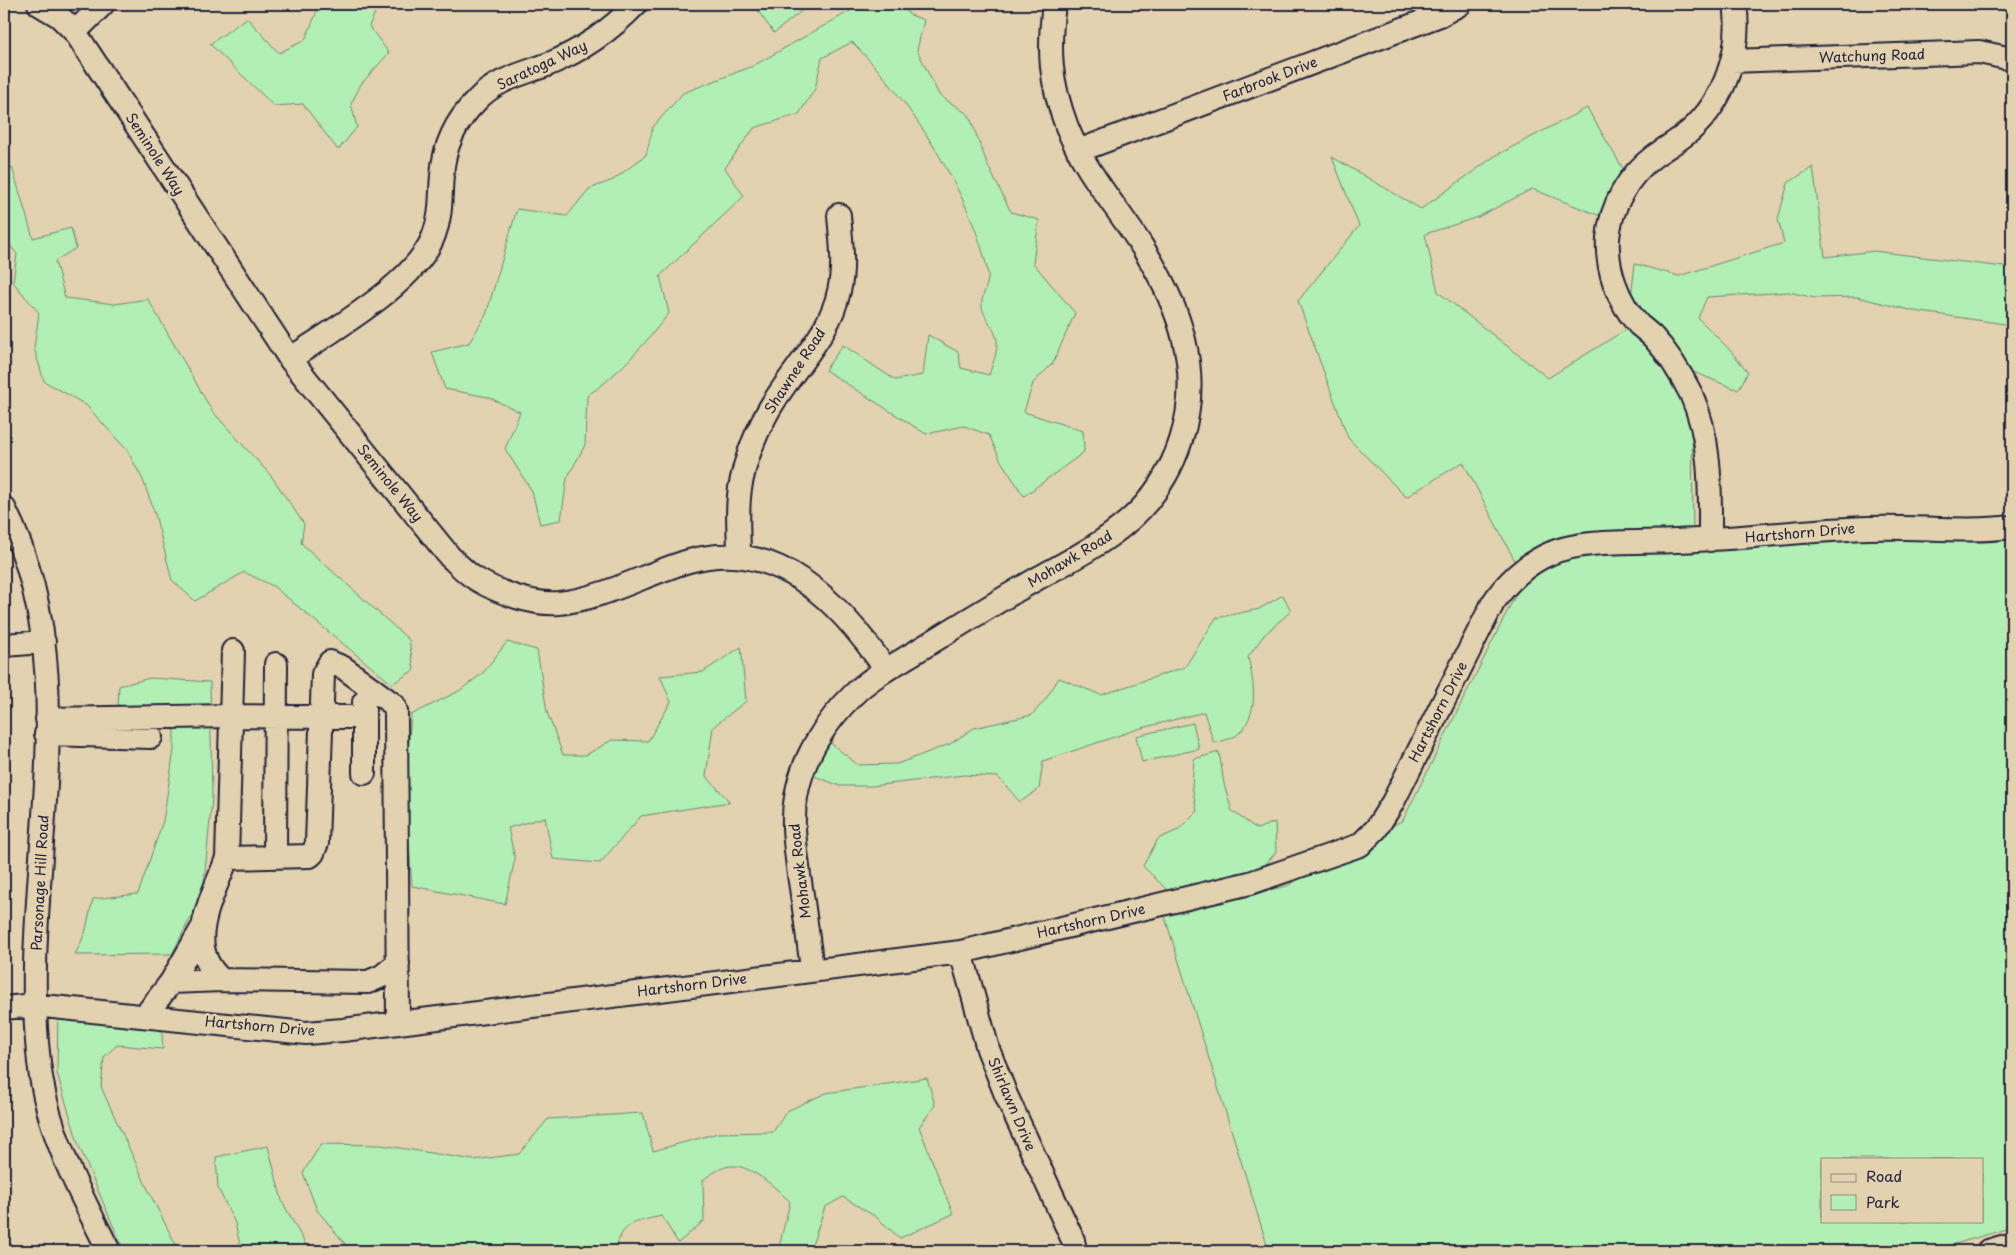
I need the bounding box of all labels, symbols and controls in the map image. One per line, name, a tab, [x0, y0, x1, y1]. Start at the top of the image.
street label: Saratoga Way	[493, 34, 590, 95]
street label: Watchung Road	[1819, 43, 1925, 68]
street label: Farbrook Drive	[1219, 51, 1320, 106]
street label: Seminole Way	[121, 108, 190, 199]
street label: Shawnee Road	[759, 324, 830, 418]
street label: Seminole Way	[352, 439, 428, 526]
street label: Hartshorn Drive	[1744, 517, 1856, 548]
street label: Mohawk Road	[1023, 525, 1116, 592]
street label: Hartshorn Drive	[1403, 658, 1472, 766]
street label: Parsonage Hill Road	[25, 814, 54, 952]
street label: Mohawk Road	[783, 822, 816, 920]
street label: Hartshorn Drive	[1035, 898, 1147, 943]
street label: Hartshorn Drive	[636, 967, 748, 1002]
street label: Hartshorn Drive	[204, 1010, 316, 1041]
street label: Shirlawn Drive	[983, 1054, 1042, 1154]
legend	[1821, 1158, 1984, 1222]
text: Road	[1866, 1164, 1902, 1187]
text: Park	[1866, 1190, 1900, 1213]

